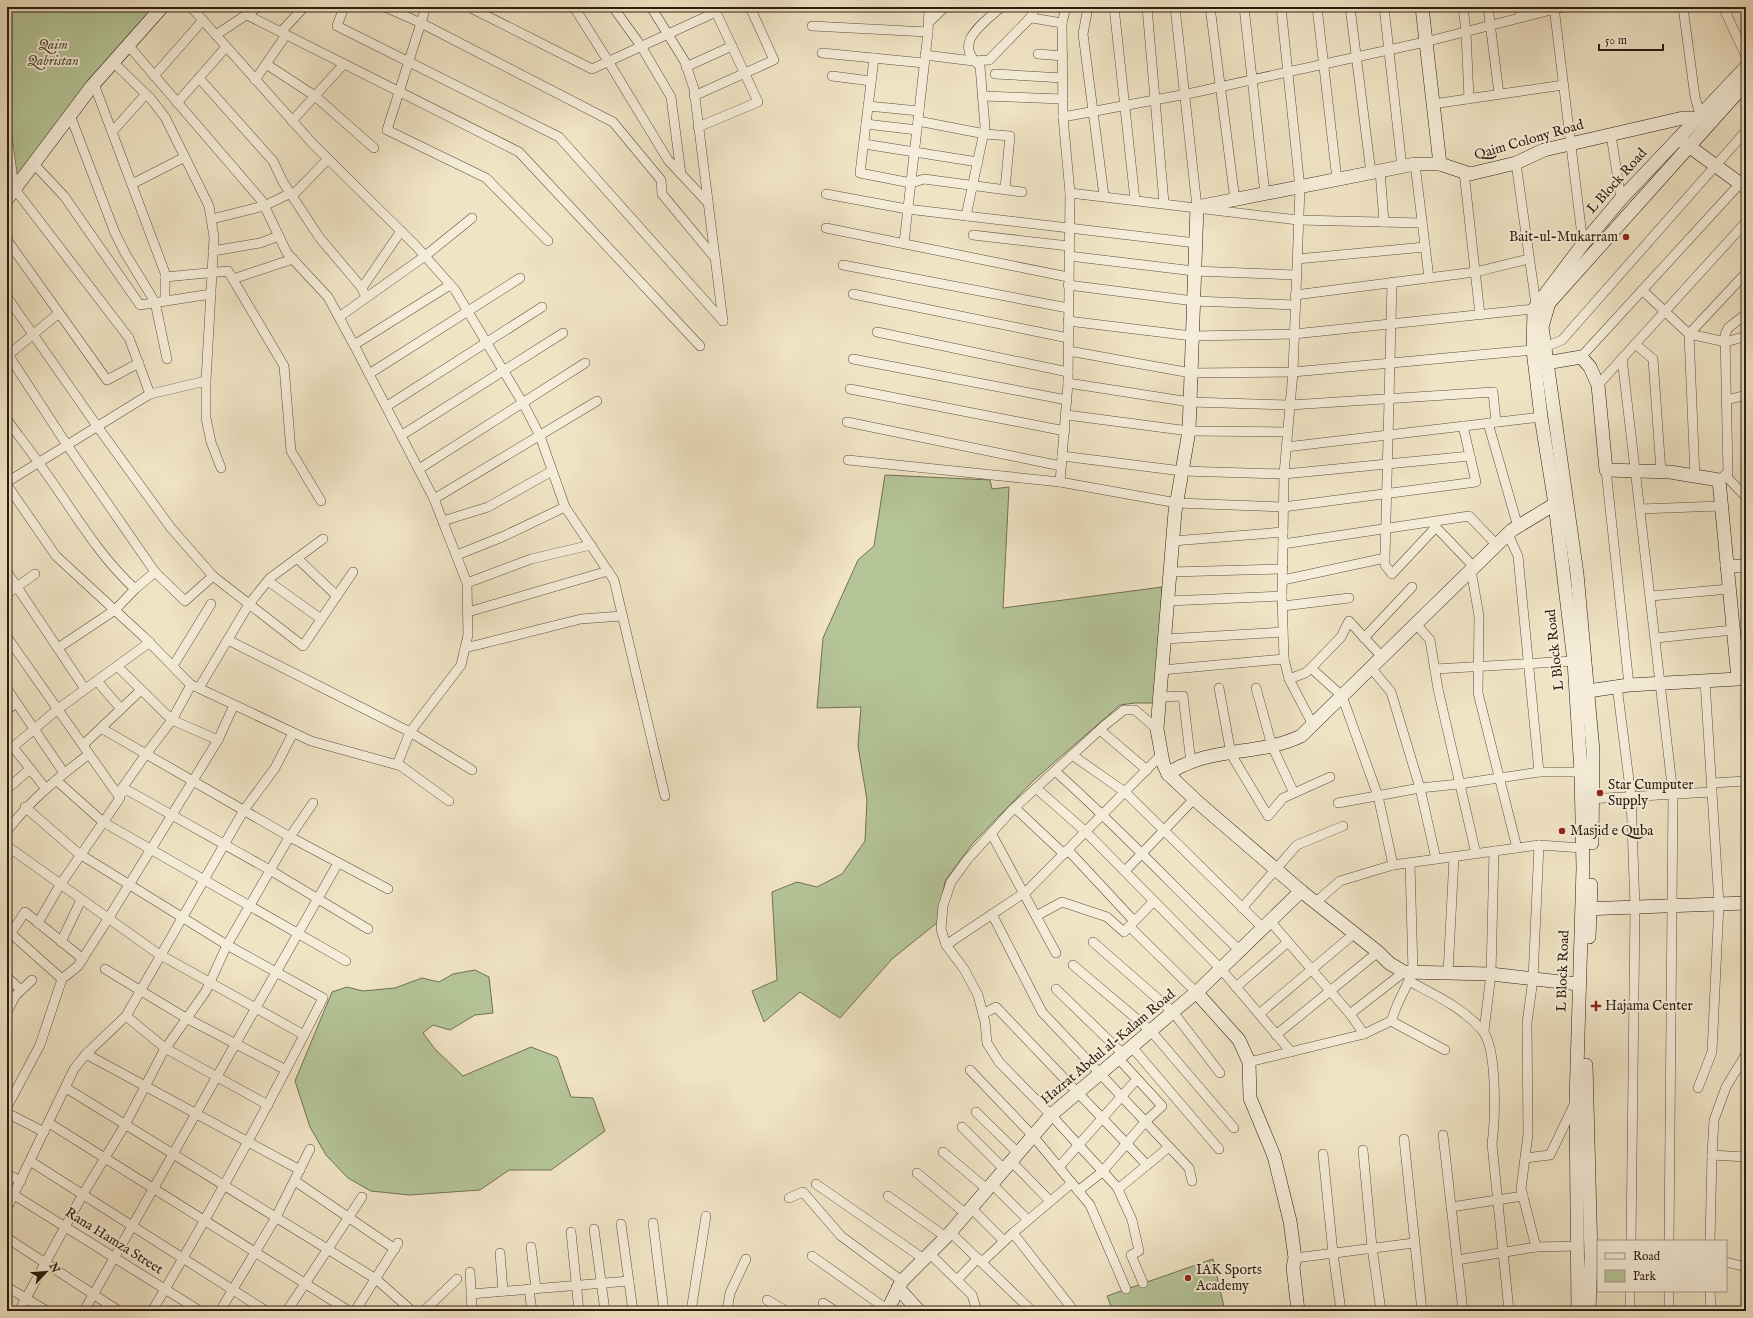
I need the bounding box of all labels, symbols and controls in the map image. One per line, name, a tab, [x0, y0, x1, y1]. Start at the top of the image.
scale bar	[1599, 26, 1663, 52]
text: 50 m	[1605, 33, 1627, 48]
park label: Qaim Qabristan	[27, 36, 79, 70]
street label: Qaim Colony Road	[1472, 116, 1586, 164]
street label: L Block Road	[1583, 144, 1651, 217]
place label: Bait-ul-Mukarram	[1509, 228, 1618, 246]
marker: Bait-ul-Mukarram	[1621, 232, 1631, 242]
street label: L Block Road	[1542, 608, 1568, 692]
place label: Star Cumputer Supply	[1608, 776, 1693, 810]
marker: Star Cumputer Supply	[1595, 788, 1605, 798]
place label: Masjid e Quba	[1570, 822, 1654, 840]
marker: Masjid e Quba	[1557, 826, 1567, 836]
street label: L Block Road	[1553, 929, 1573, 1012]
street label: Hazrat Abdul al-Kalam Road	[1037, 985, 1179, 1109]
place label: Hajama Center	[1605, 997, 1693, 1015]
marker: Hajama Center	[1590, 1000, 1602, 1012]
street label: Rana Hamza Street	[62, 1204, 167, 1279]
legend	[1597, 1240, 1727, 1292]
text: Road	[1633, 1249, 1661, 1264]
north arrow	[26, 1252, 66, 1292]
text: N	[45, 1260, 63, 1276]
place label: IAK Sports Academy	[1195, 1261, 1262, 1295]
text: Park	[1633, 1269, 1656, 1284]
marker: IAK Sports Academy	[1183, 1273, 1193, 1283]

